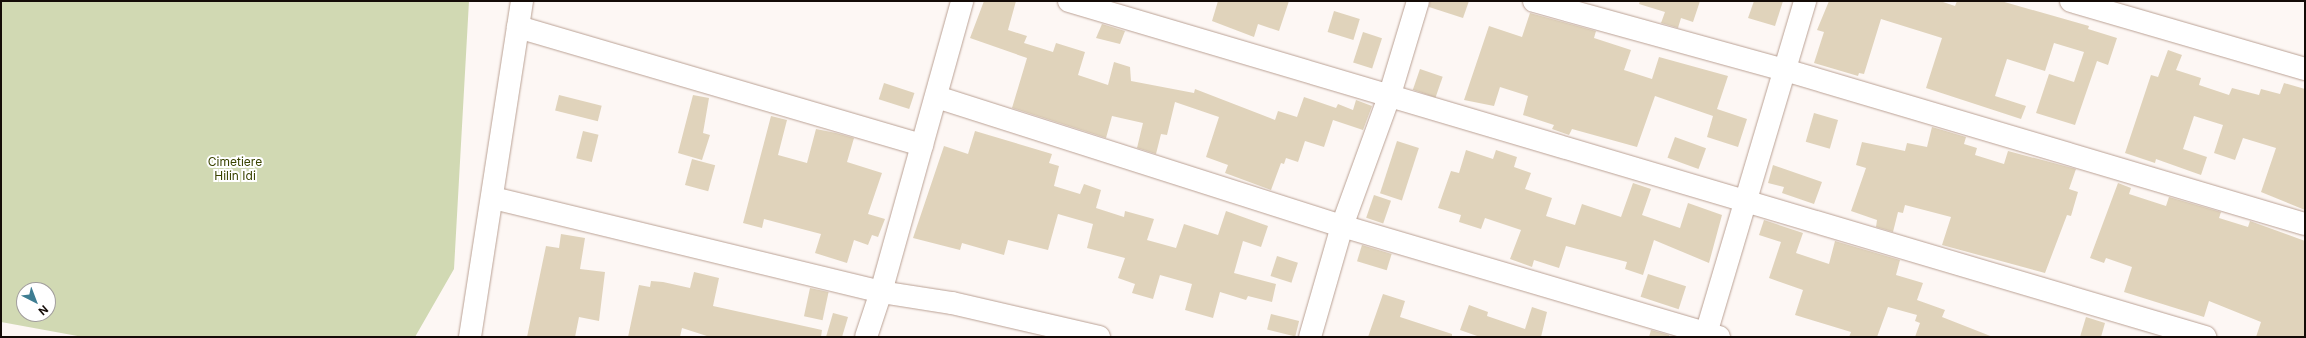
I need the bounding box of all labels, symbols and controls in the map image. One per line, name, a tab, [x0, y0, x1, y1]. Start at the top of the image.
park label: Cimetiere Hilin Idi	[208, 155, 262, 183]
north arrow	[16, 282, 56, 322]
text: N	[36, 302, 51, 318]

